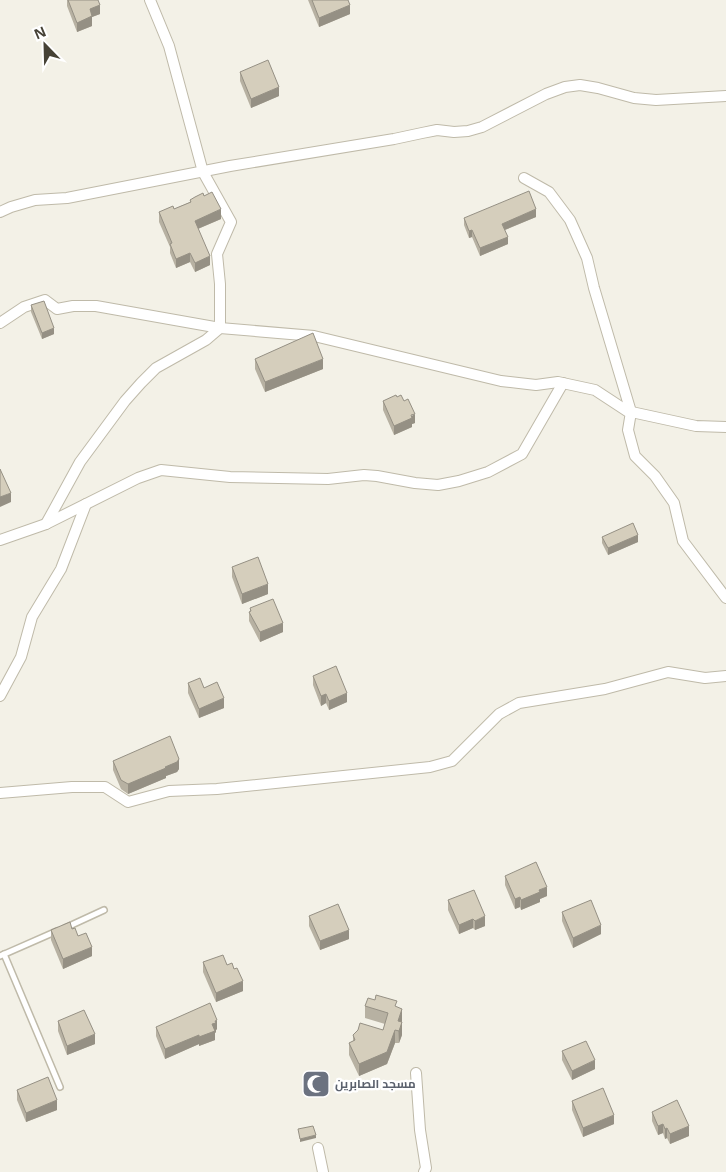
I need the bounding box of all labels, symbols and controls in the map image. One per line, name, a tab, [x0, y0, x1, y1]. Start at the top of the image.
north arrow	[20, 20, 70, 70]
text: N	[31, 22, 49, 44]
mosque icon: مسجد الصابرين	[301, 1069, 331, 1099]
place label: مسجد الصابرين	[335, 1075, 416, 1092]

